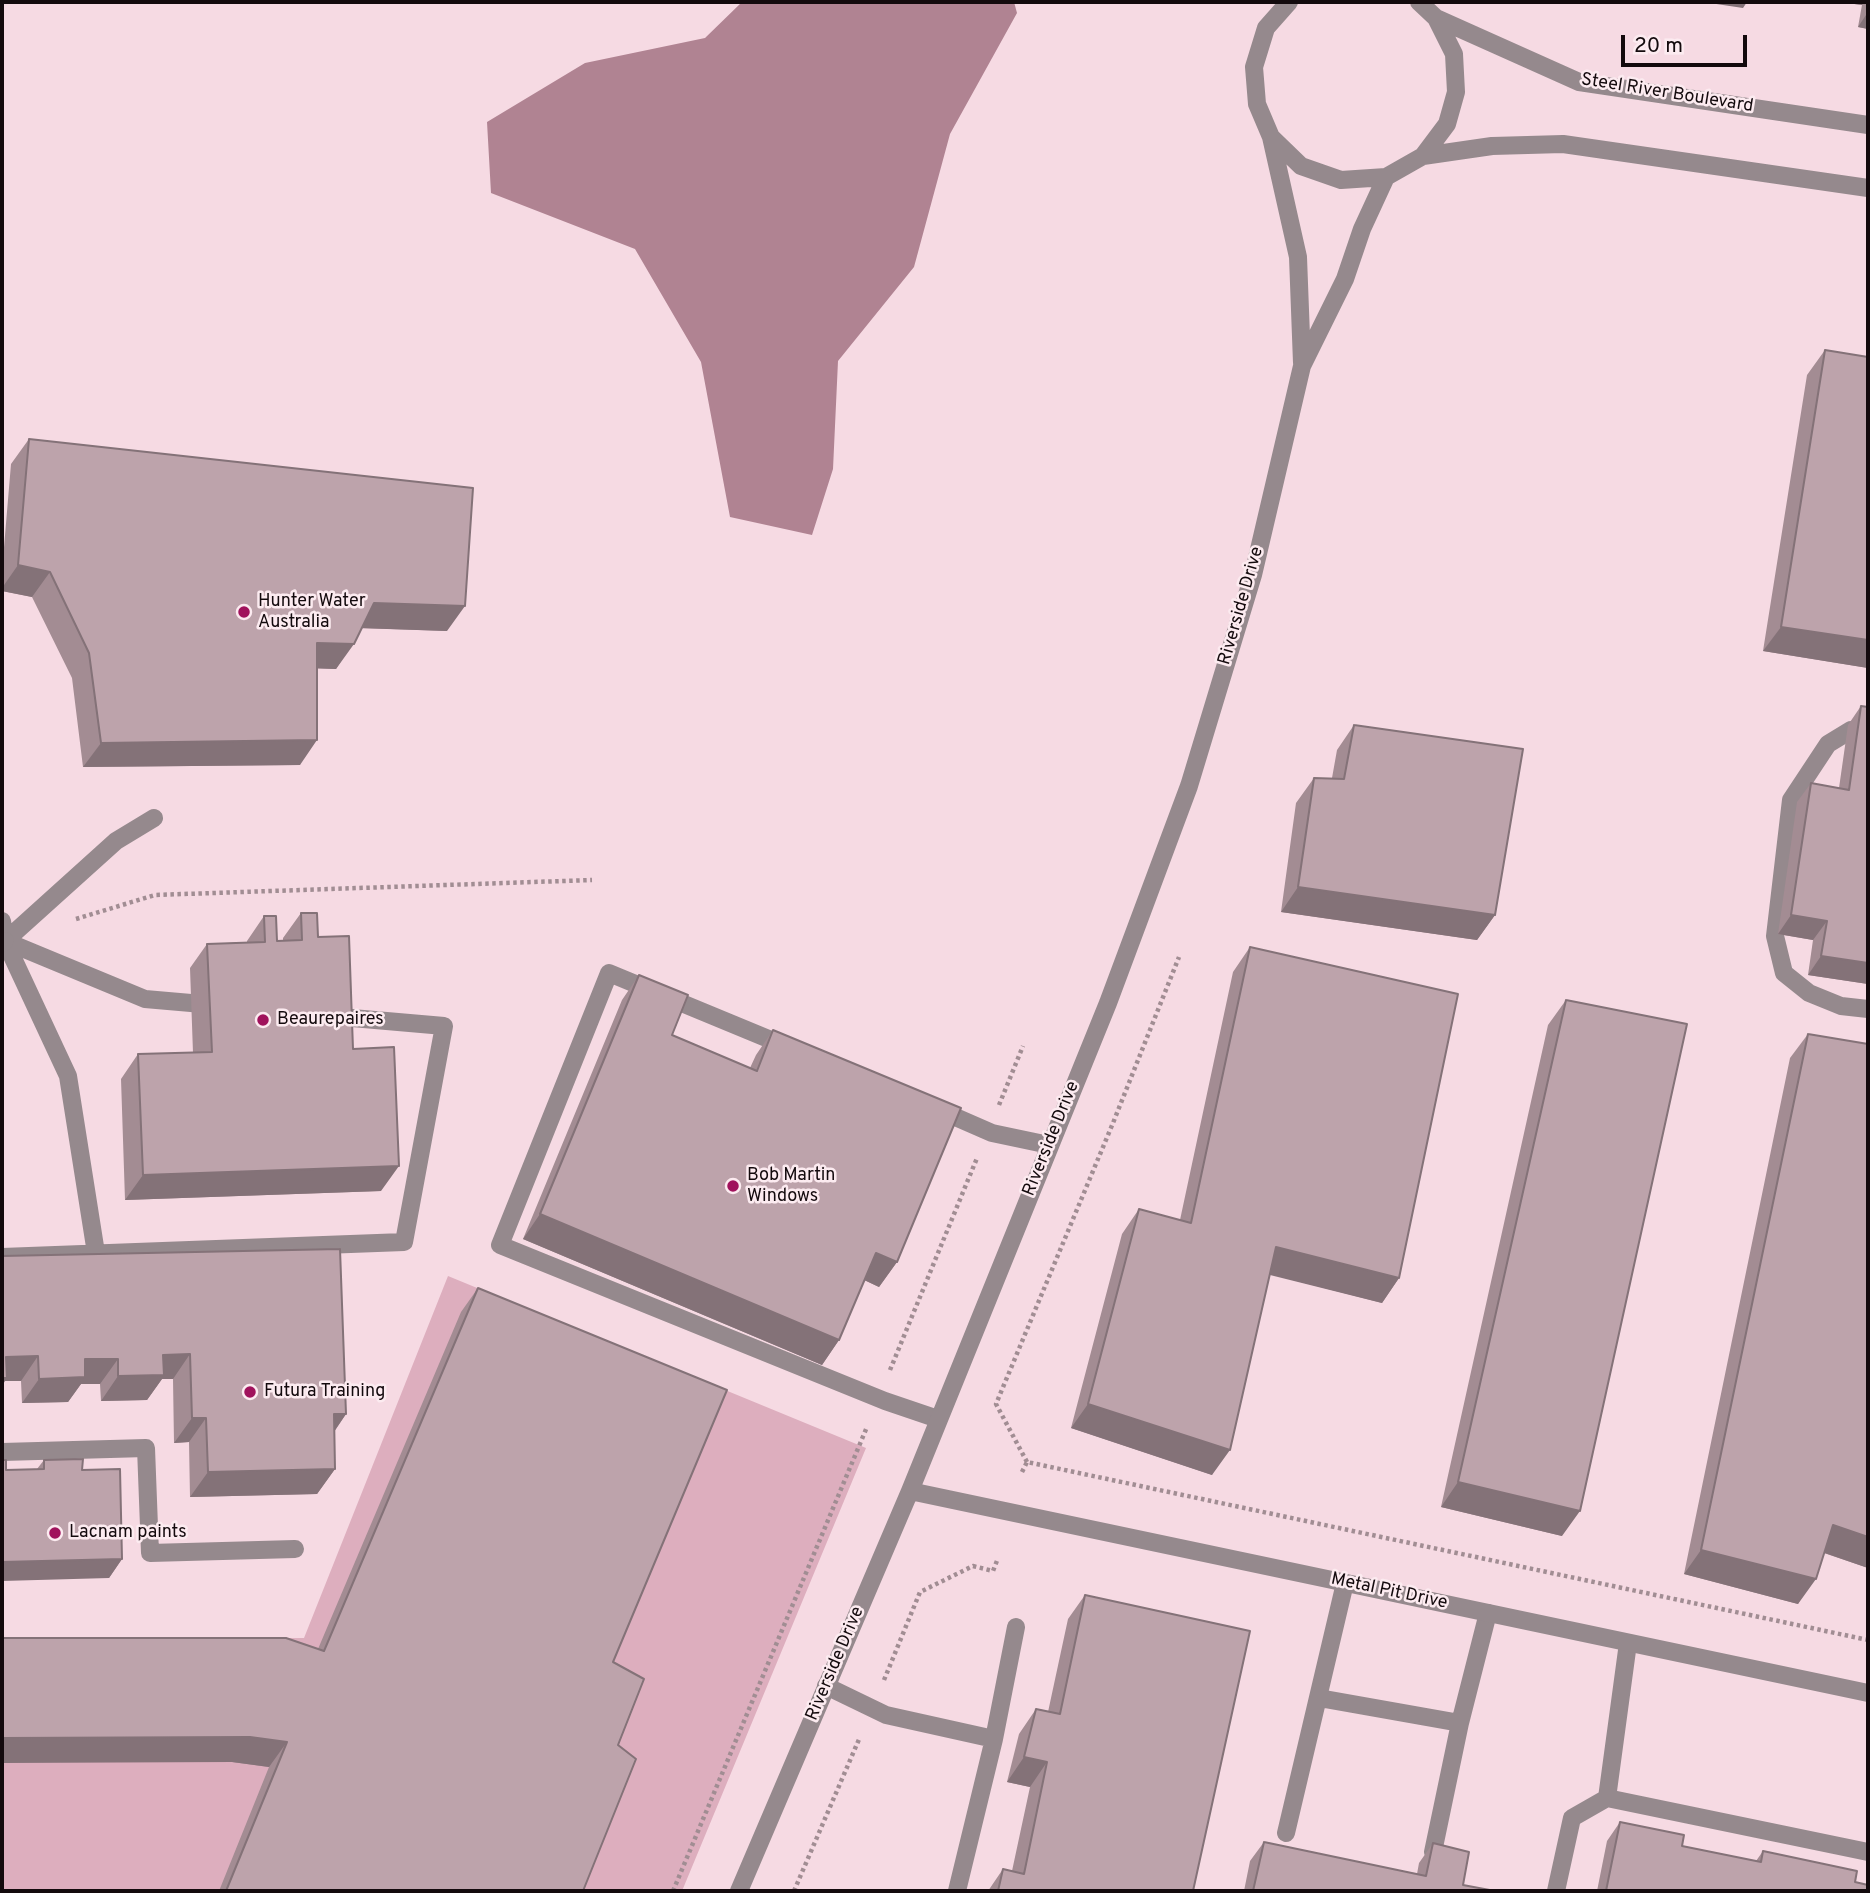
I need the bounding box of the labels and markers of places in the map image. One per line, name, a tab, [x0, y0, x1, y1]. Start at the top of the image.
place label: Hunter Water Australia	[258, 591, 366, 634]
marker: Hunter Water Australia	[236, 604, 252, 620]
place label: Beaurepaires	[277, 1009, 384, 1031]
marker: Beaurepaires	[255, 1012, 271, 1028]
place label: Bob Martin Windows	[747, 1165, 835, 1208]
marker: Bob Martin Windows	[725, 1178, 741, 1194]
place label: Futura Training	[264, 1381, 385, 1403]
marker: Futura Training	[242, 1384, 258, 1400]
place label: Lacnam paints	[69, 1522, 187, 1544]
marker: Lacnam paints	[47, 1525, 63, 1541]

